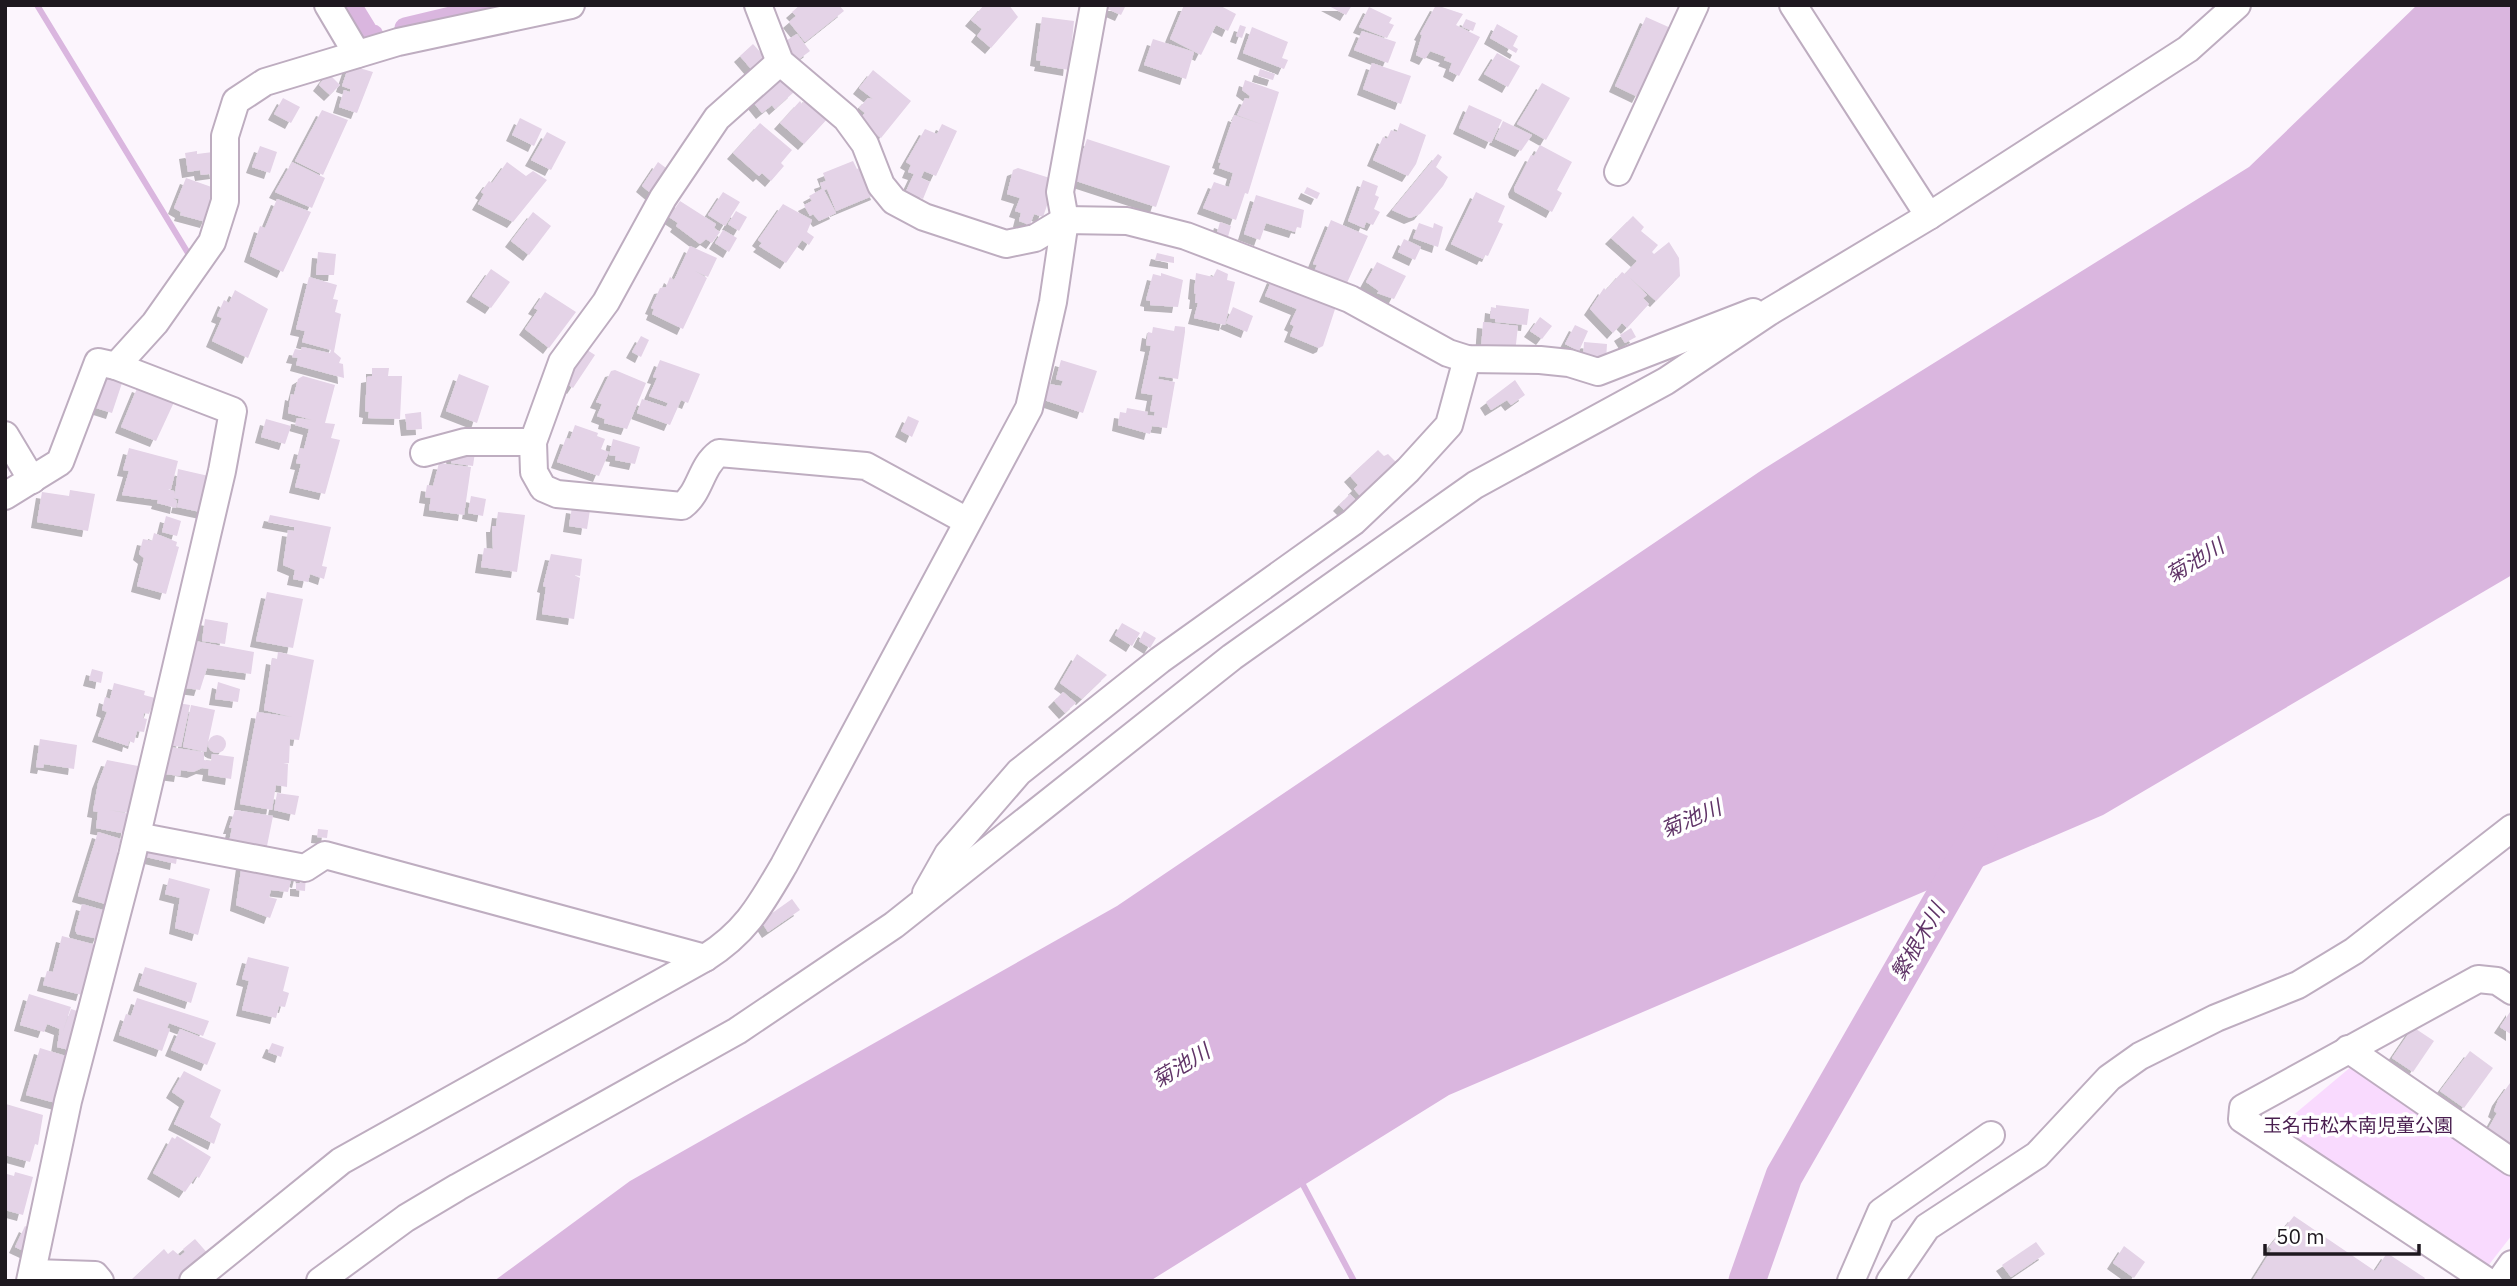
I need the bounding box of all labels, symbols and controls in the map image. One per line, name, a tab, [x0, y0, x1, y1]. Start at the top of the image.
water label: 菊池川	[2160, 531, 2230, 588]
water label: 菊池川	[1656, 792, 1727, 843]
water label: 繁根木川	[1884, 896, 1951, 985]
water label: 菊池川	[1146, 1036, 1216, 1093]
park label: 玉名市松木南児童公園	[2263, 1113, 2453, 1137]
scale bar	[2265, 1212, 2419, 1256]
text: 50 m	[2276, 1222, 2325, 1250]

